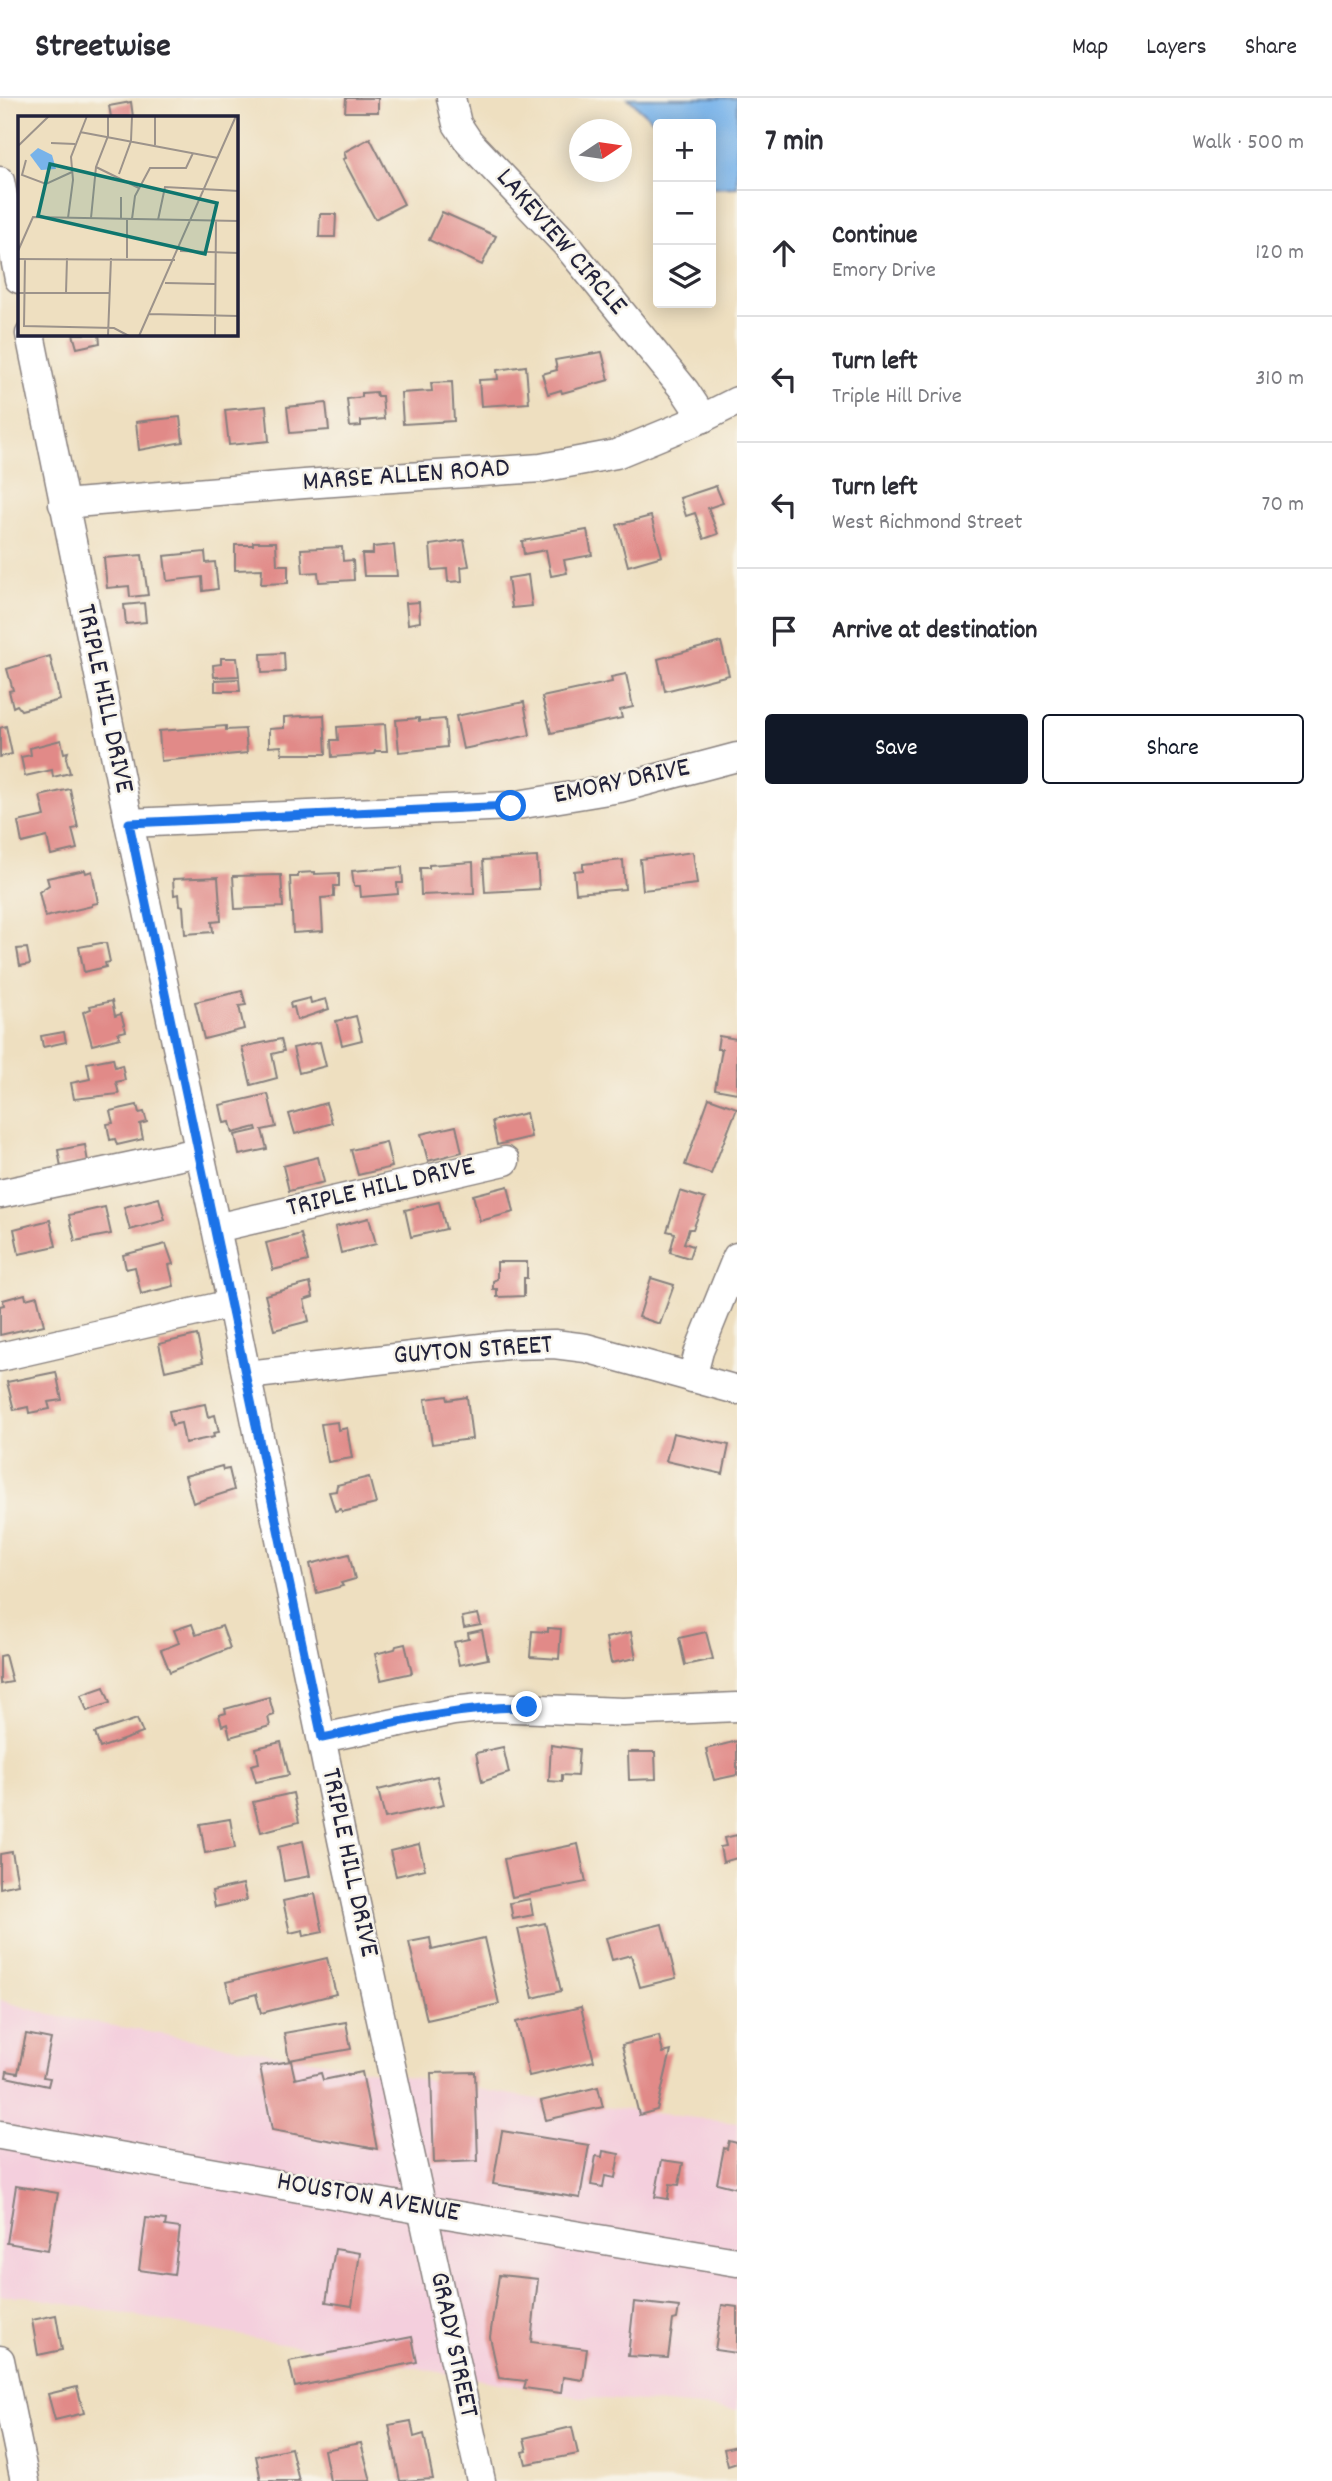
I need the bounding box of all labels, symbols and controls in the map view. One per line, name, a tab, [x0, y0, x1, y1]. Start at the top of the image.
text: Streetwise	[35, 25, 171, 72]
text: Map	[1072, 31, 1108, 65]
text: Layers	[1146, 31, 1207, 65]
text: Share	[1245, 31, 1297, 65]
inset map	[18, 116, 238, 336]
north arrow	[569, 119, 632, 182]
map controls	[653, 119, 716, 308]
button: +	[653, 119, 716, 182]
text: 7 min	[765, 122, 823, 165]
text: Walk · 500 m	[1193, 127, 1304, 160]
street label: LAKEVIEW CIRCLE	[485, 160, 636, 326]
button: −	[653, 182, 716, 245]
text: Continue	[832, 218, 917, 255]
icon: ahead	[765, 234, 803, 272]
text: 120 m	[1255, 237, 1304, 270]
button: layers	[653, 245, 716, 308]
text: Emory Drive	[832, 255, 936, 288]
text: Turn left	[832, 344, 918, 381]
icon: left	[765, 360, 803, 398]
text: 310 m	[1255, 363, 1304, 396]
text: Triple Hill Drive	[832, 381, 962, 414]
street label: MARSE ALLEN ROAD	[301, 450, 511, 504]
text: Turn left	[832, 470, 918, 507]
icon: left	[765, 486, 803, 524]
text: 70 m	[1262, 489, 1304, 522]
text: West Richmond Street	[832, 507, 1023, 540]
street label: TRIPLE HILL DRIVE	[63, 601, 143, 797]
icon: arrive	[765, 612, 803, 650]
text: Arrive at destination	[832, 613, 1037, 650]
button: Save	[765, 714, 1028, 784]
button: Share	[1042, 714, 1304, 784]
street label: EMORY DRIVE	[550, 749, 694, 817]
route start	[495, 790, 526, 821]
street label: TRIPLE HILL DRIVE	[283, 1148, 479, 1230]
street label: GUYTON STREET	[392, 1326, 554, 1378]
route end	[511, 1691, 542, 1722]
street label: TRIPLE HILL DRIVE	[308, 1765, 388, 1961]
street label: HOUSTON AVENUE	[273, 2163, 463, 2235]
street label: GRADY STREET	[417, 2268, 487, 2422]

